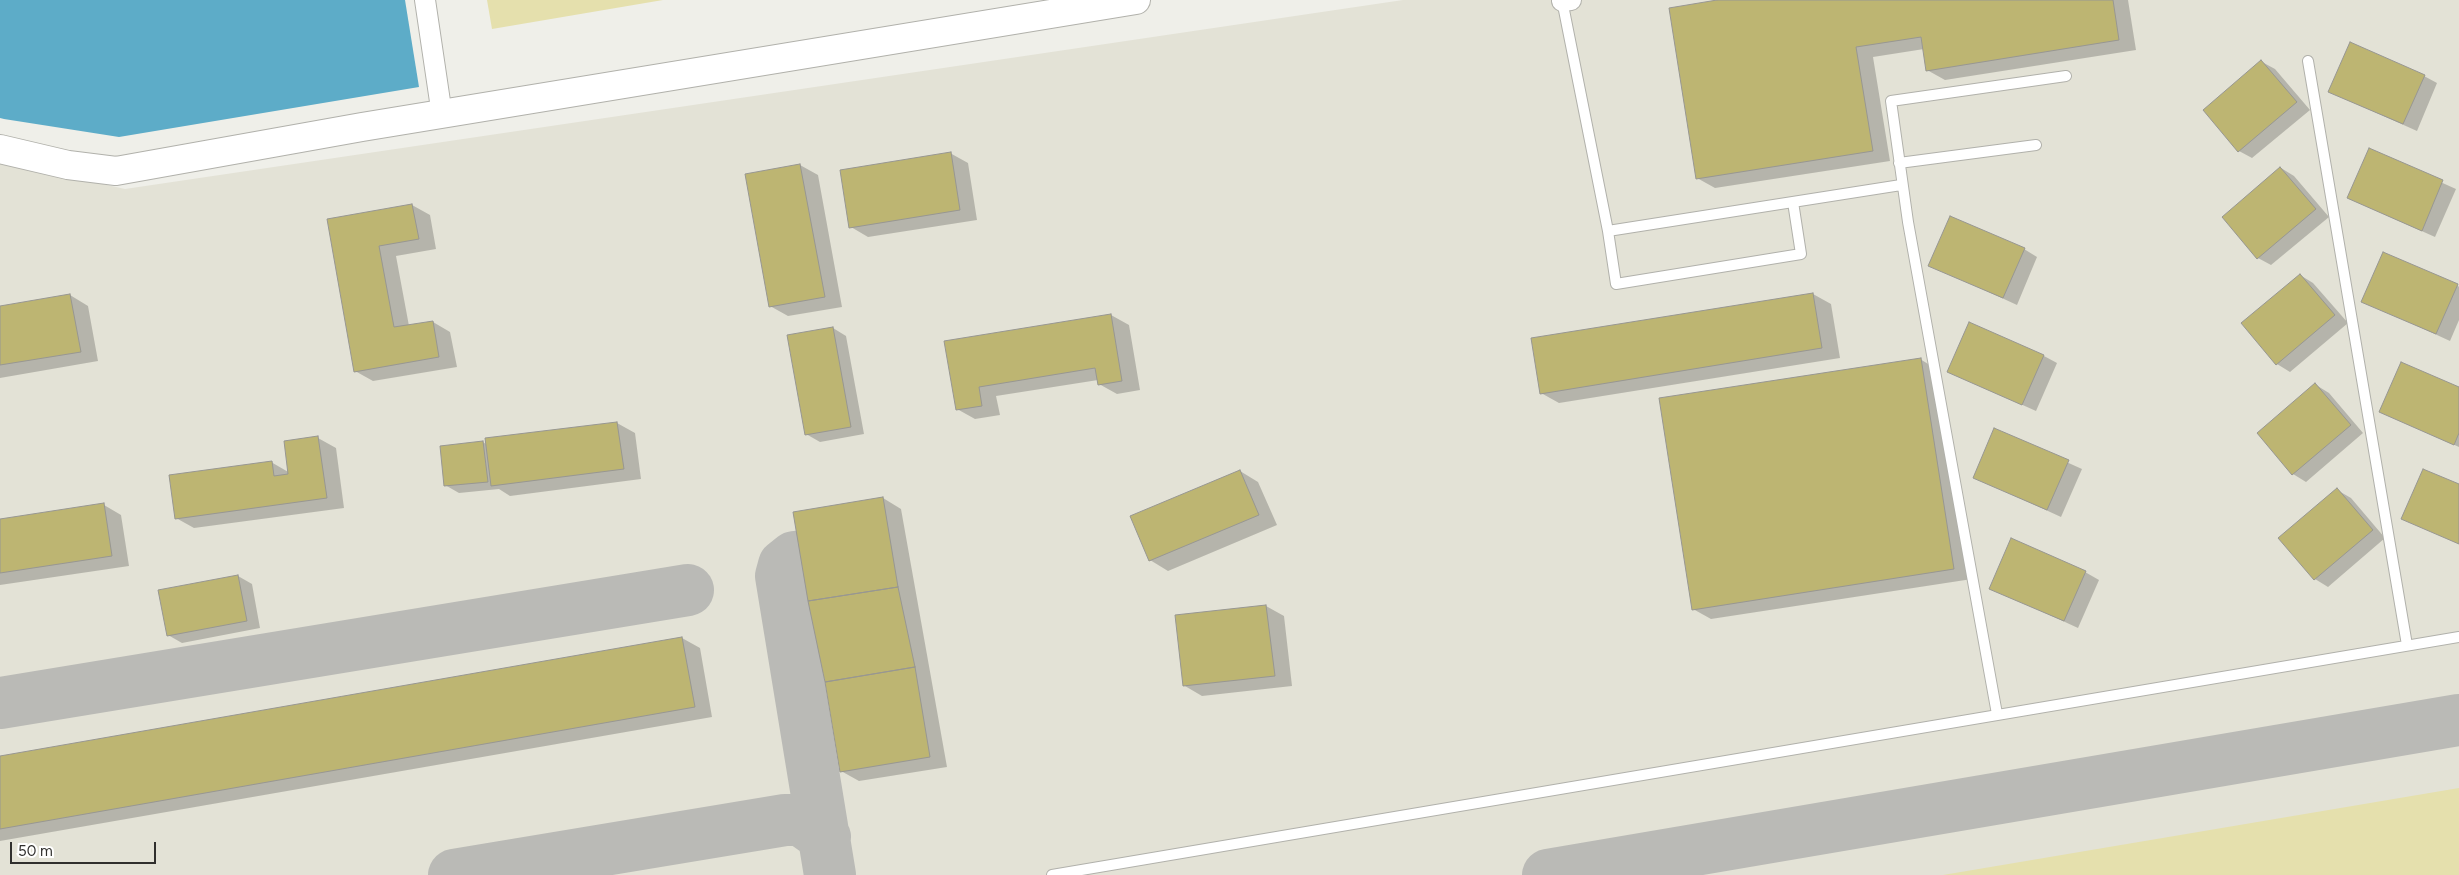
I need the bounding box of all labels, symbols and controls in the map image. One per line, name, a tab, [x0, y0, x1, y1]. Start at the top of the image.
scale bar	[12, 832, 159, 864]
text: 50 m	[18, 842, 53, 860]

